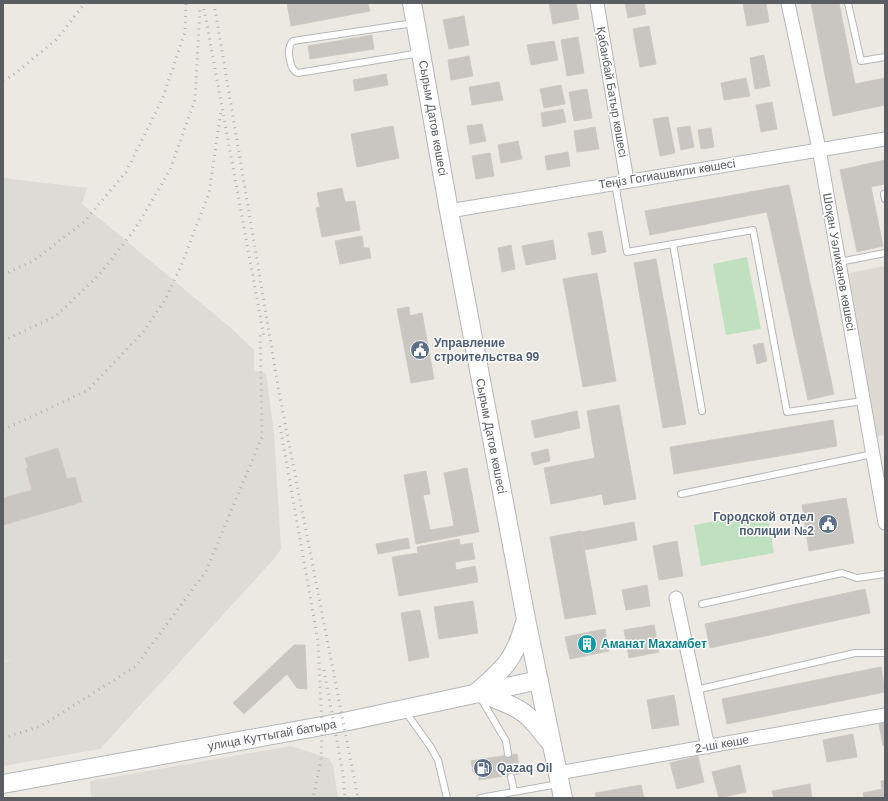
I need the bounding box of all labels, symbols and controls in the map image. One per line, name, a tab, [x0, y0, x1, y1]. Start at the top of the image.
street label: Қабанбай Батыр көшесі	[594, 26, 630, 158]
street label: Сырым Датов көшесі	[416, 59, 450, 177]
street label: Теңіз Гогиашвили көшесі	[598, 156, 736, 192]
street label: Шоқан Уәлиханов көшесі	[820, 192, 858, 332]
place label: Управление строительства 99	[434, 336, 540, 364]
public building icon: Управление строительства 99	[409, 339, 431, 361]
street label: Сырым Датов көшесі	[473, 377, 509, 495]
place label: Городской отдел полиции №2	[713, 510, 814, 538]
public building icon: Городской отдел полиции №2	[817, 513, 839, 535]
building icon: Аманат Махамбет	[576, 633, 598, 655]
place label: Аманат Махамбет	[601, 637, 707, 651]
street label: улица Куттыгай батыра	[207, 717, 338, 753]
street label: 2-ші көше	[694, 732, 750, 756]
fuel station icon: Qazaq Oil	[472, 757, 494, 779]
place label: Qazaq Oil	[497, 761, 552, 775]

